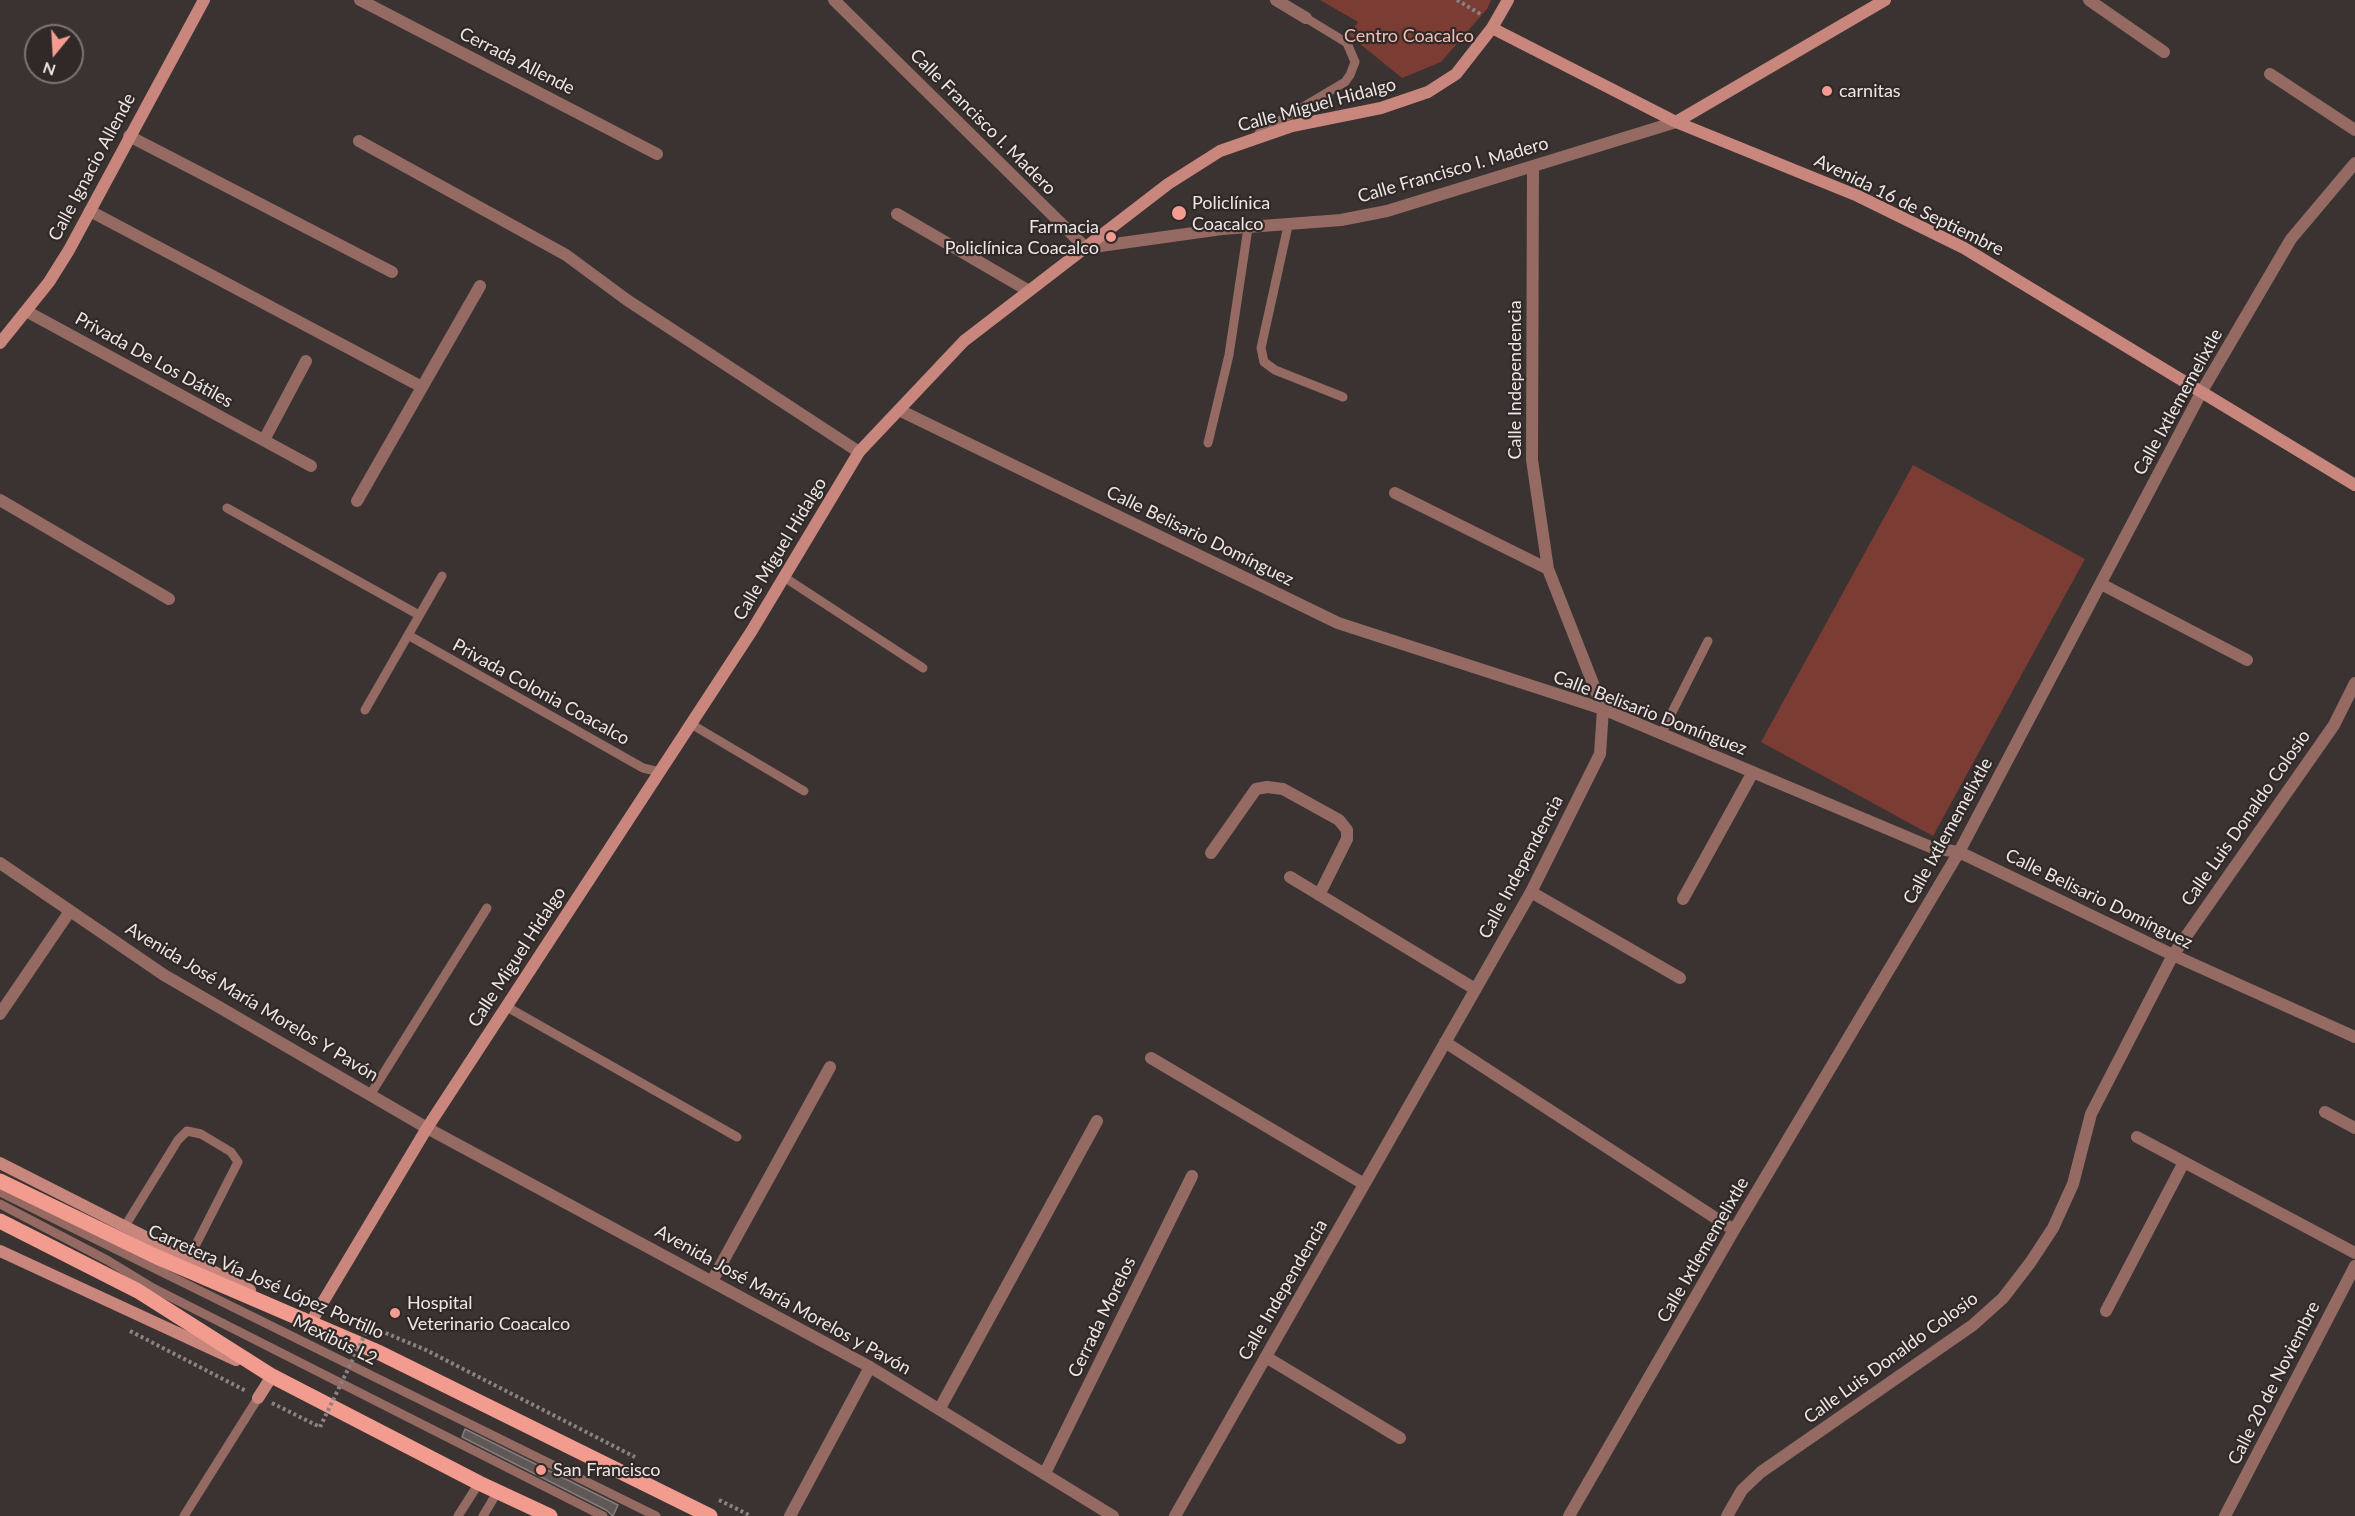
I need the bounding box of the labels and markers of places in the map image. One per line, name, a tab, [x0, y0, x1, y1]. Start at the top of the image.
place label: carnitas	[1839, 80, 1901, 102]
marker: carnitas	[1820, 84, 1834, 98]
place label: Policlínica Coacalco	[1192, 192, 1270, 234]
marker: Policlínica Coacalco	[1170, 204, 1188, 222]
place label: Farmacia Policlínica Coacalco	[945, 216, 1099, 258]
marker: Farmacia Policlínica Coacalco	[1104, 230, 1118, 244]
place label: Hospital Veterinario Coacalco	[407, 1292, 570, 1334]
marker: Hospital Veterinario Coacalco	[388, 1306, 402, 1320]
place label: San Francisco	[553, 1459, 660, 1481]
marker: San Francisco	[534, 1463, 548, 1477]

